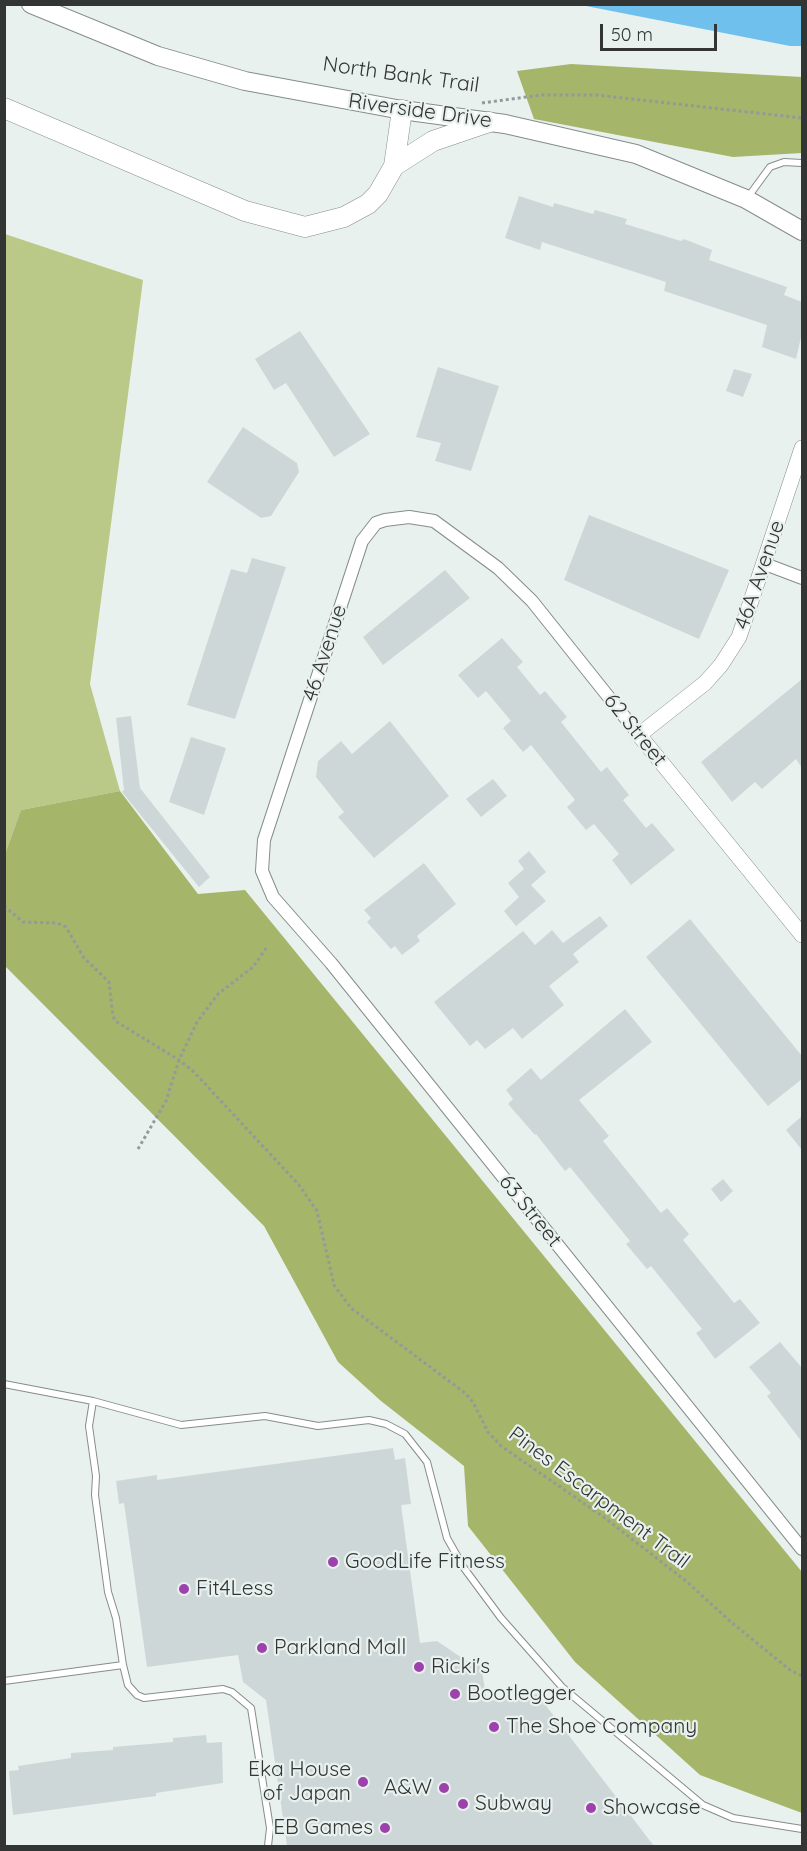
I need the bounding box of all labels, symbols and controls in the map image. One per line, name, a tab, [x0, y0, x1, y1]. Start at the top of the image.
scale bar	[603, 12, 720, 50]
text: 50 m	[611, 23, 653, 46]
street label: North Bank Trail	[321, 52, 481, 98]
street label: Riverside Drive	[347, 88, 493, 134]
street label: 46A Avenue	[730, 517, 790, 633]
street label: 46 Avenue	[298, 602, 352, 704]
street label: 62 Street	[598, 689, 672, 771]
street label: 63 Street	[493, 1170, 567, 1252]
street label: Pines Escarpment Trail	[504, 1422, 694, 1574]
place label: GoodLife Fitness	[345, 1549, 505, 1575]
marker: GoodLife Fitness	[326, 1555, 340, 1569]
place label: Fit4Less	[196, 1576, 273, 1602]
marker: Fit4Less	[177, 1582, 191, 1596]
place label: Parkland Mall	[274, 1635, 406, 1661]
marker: Parkland Mall	[255, 1641, 269, 1655]
place label: Ricki's	[431, 1654, 490, 1680]
marker: Ricki's	[412, 1660, 426, 1674]
place label: Bootlegger	[467, 1681, 575, 1707]
marker: Bootlegger	[448, 1687, 462, 1701]
place label: The Shoe Company	[506, 1714, 697, 1740]
marker: The Shoe Company	[487, 1720, 501, 1734]
place label: Eka House of Japan	[248, 1757, 351, 1807]
marker: Eka House of Japan	[356, 1775, 370, 1789]
place label: A&W	[384, 1775, 432, 1801]
marker: A&W	[437, 1781, 451, 1795]
place label: Subway	[475, 1791, 552, 1817]
place label: Showcase	[603, 1795, 701, 1821]
marker: Subway	[456, 1797, 470, 1811]
marker: Showcase	[584, 1801, 598, 1815]
place label: EB Games	[273, 1815, 373, 1841]
marker: EB Games	[378, 1821, 392, 1835]

